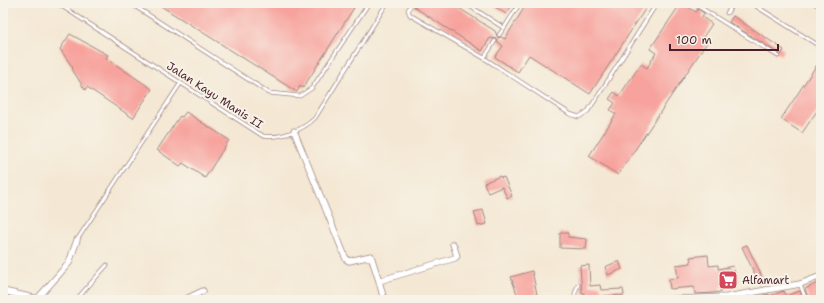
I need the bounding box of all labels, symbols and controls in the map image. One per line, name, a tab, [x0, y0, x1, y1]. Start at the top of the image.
scale bar	[670, 26, 778, 52]
text: 100 m	[676, 32, 712, 48]
street label: Jalan Kayu Manis II	[164, 59, 266, 132]
supermarket icon: Alfamart	[717, 269, 739, 291]
place label: Alfamart	[742, 273, 789, 288]

